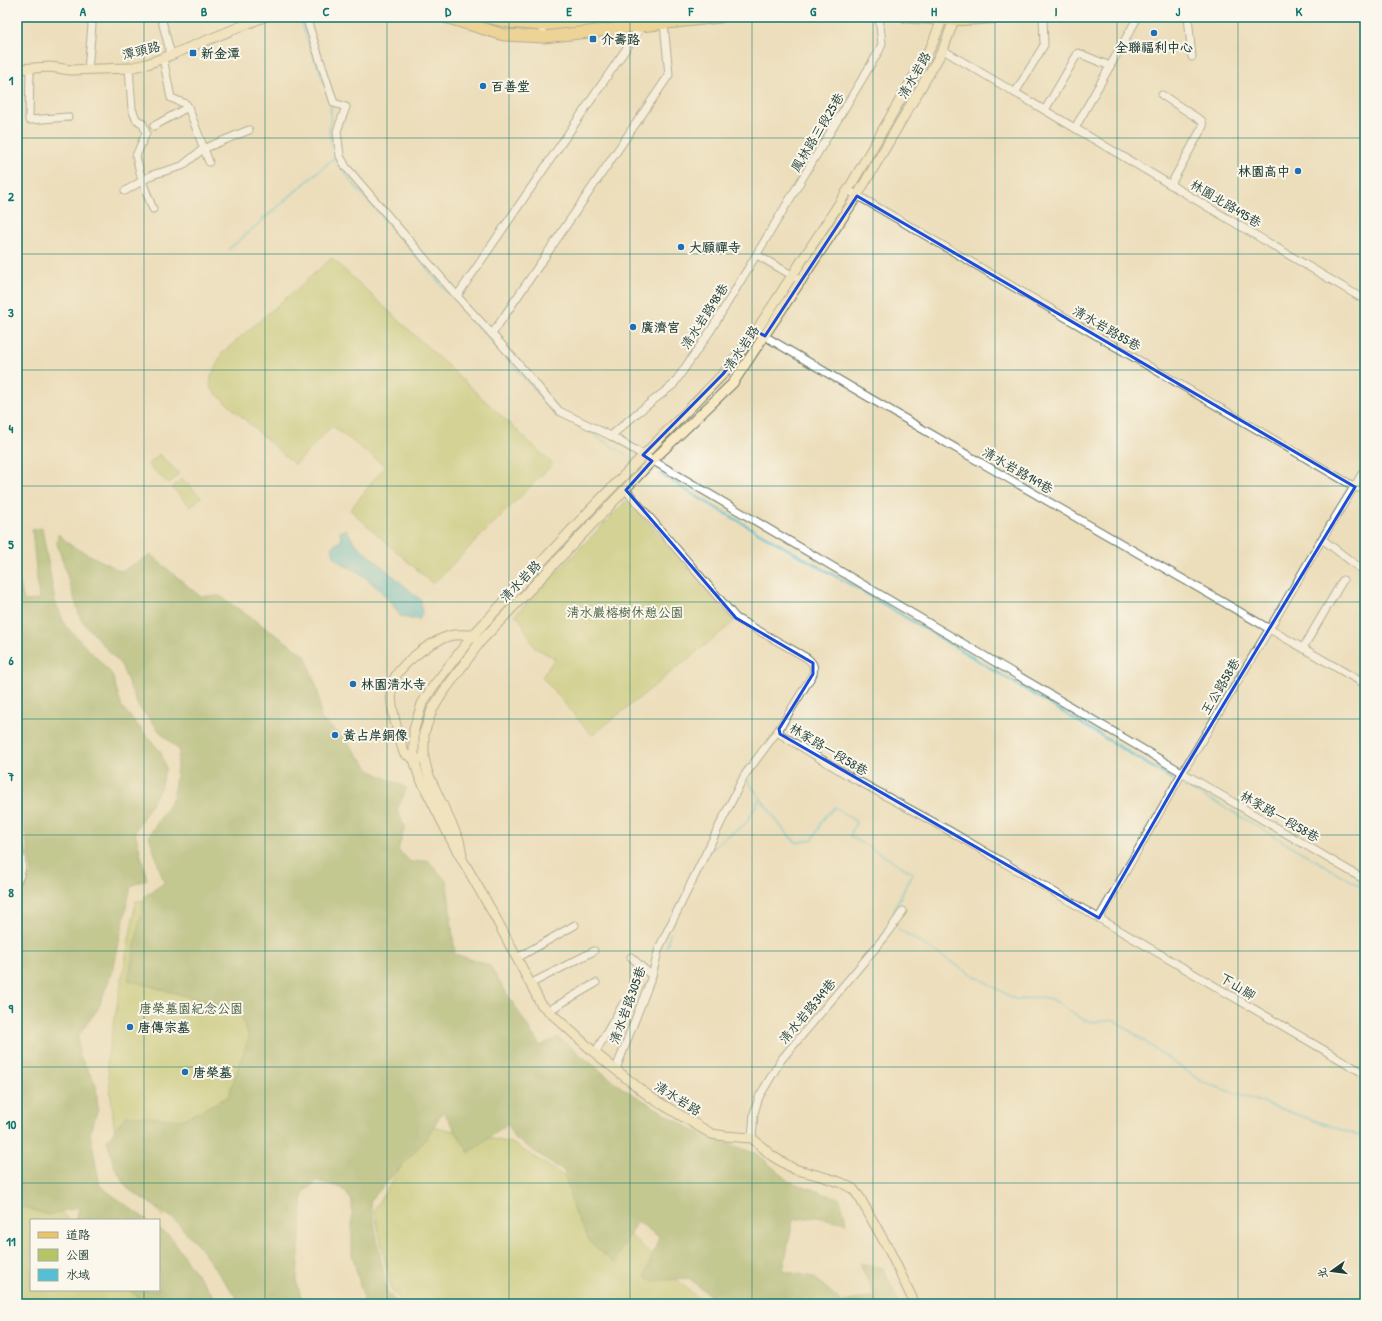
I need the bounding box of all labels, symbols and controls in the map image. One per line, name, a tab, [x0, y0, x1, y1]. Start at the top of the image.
text: A	[80, 2, 87, 20]
text: B	[201, 2, 208, 20]
text: C	[322, 2, 330, 20]
text: D	[445, 2, 452, 20]
text: E	[566, 2, 572, 20]
text: F	[688, 2, 695, 20]
text: G	[810, 2, 817, 20]
text: H	[931, 2, 937, 20]
text: I	[1054, 2, 1058, 20]
text: J	[1176, 2, 1181, 20]
text: K	[1296, 2, 1303, 20]
marker: 全聯福利中心	[1149, 28, 1159, 38]
place label: 介壽路	[601, 30, 640, 48]
marker: 介壽路	[588, 34, 598, 44]
street label: 潭頭路	[120, 37, 162, 63]
place label: 全聯福利中心	[1115, 38, 1193, 56]
place label: 新金潭	[201, 44, 240, 62]
marker: 新金潭	[188, 48, 198, 58]
street label: 清水岩路	[893, 48, 935, 102]
text: 1	[9, 71, 14, 89]
place label: 百善堂	[491, 77, 530, 95]
marker: 百善堂	[478, 81, 488, 91]
street label: 鳳林路三段25巷	[786, 89, 848, 175]
place label: 林園高中	[1238, 162, 1290, 180]
marker: 林園高中	[1293, 166, 1303, 176]
street label: 林園北路495巷	[1187, 175, 1265, 231]
text: 2	[8, 187, 15, 205]
place label: 大願禪寺	[689, 238, 741, 256]
marker: 大願禪寺	[676, 242, 686, 252]
street label: 清水岩路98巷	[676, 279, 732, 353]
street label: 清水岩路85巷	[1070, 301, 1144, 355]
text: 3	[8, 303, 14, 321]
place label: 廣濟宮	[641, 318, 680, 336]
street label: 清水岩路	[719, 321, 763, 375]
marker: 廣濟宮	[628, 322, 638, 332]
text: 4	[9, 419, 14, 437]
street label: 清水岩路149巷	[979, 442, 1057, 498]
text: 5	[8, 535, 14, 553]
street label: 清水岩路	[495, 556, 545, 606]
park label: 清水巖榕樹休憩公園	[566, 603, 684, 621]
text: 6	[8, 651, 14, 669]
street label: 王公路58巷	[1196, 654, 1244, 718]
place label: 林園清水寺	[361, 675, 426, 693]
marker: 林園清水寺	[348, 679, 358, 689]
street label: 林家路一段58巷	[786, 718, 872, 780]
place label: 黃占岸銅像	[343, 726, 408, 744]
marker: 黃占岸銅像	[330, 730, 340, 740]
text: 7	[7, 767, 15, 785]
street label: 林家路一段58巷	[1237, 786, 1323, 846]
text: 8	[8, 883, 14, 901]
street label: 清水岩路305巷	[604, 963, 650, 1047]
street label: 下山腳	[1217, 968, 1259, 1004]
street label: 清水岩路349巷	[774, 974, 840, 1048]
text: 9	[9, 999, 14, 1017]
park label: 唐榮墓園紀念公園	[139, 999, 243, 1017]
place label: 唐傳宗墓	[138, 1018, 190, 1036]
marker: 唐傳宗墓	[125, 1022, 135, 1032]
place label: 唐榮墓	[193, 1063, 232, 1081]
marker: 唐榮墓	[180, 1067, 190, 1077]
street label: 清水岩路	[651, 1077, 705, 1119]
text: 10	[6, 1115, 16, 1133]
legend	[30, 1219, 160, 1291]
text: 道路	[66, 1226, 90, 1243]
text: 11	[6, 1232, 16, 1250]
text: 公園	[66, 1246, 90, 1263]
north arrow	[1312, 1251, 1352, 1291]
text: 水域	[66, 1266, 90, 1283]
text: 北	[1314, 1266, 1330, 1280]

